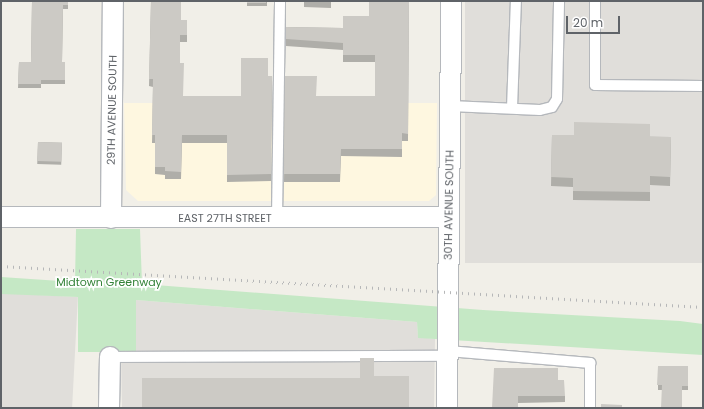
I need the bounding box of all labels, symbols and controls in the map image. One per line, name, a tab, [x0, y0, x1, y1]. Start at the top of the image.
scale bar	[568, 8, 622, 34]
text: 20 m	[573, 14, 603, 31]
street label: 29TH AVENUE SOUTH	[104, 55, 120, 165]
street label: 30TH AVENUE SOUTH	[441, 150, 457, 260]
street label: EAST 27TH STREET	[178, 211, 272, 225]
park label: Midtown Greenway	[56, 275, 162, 289]

